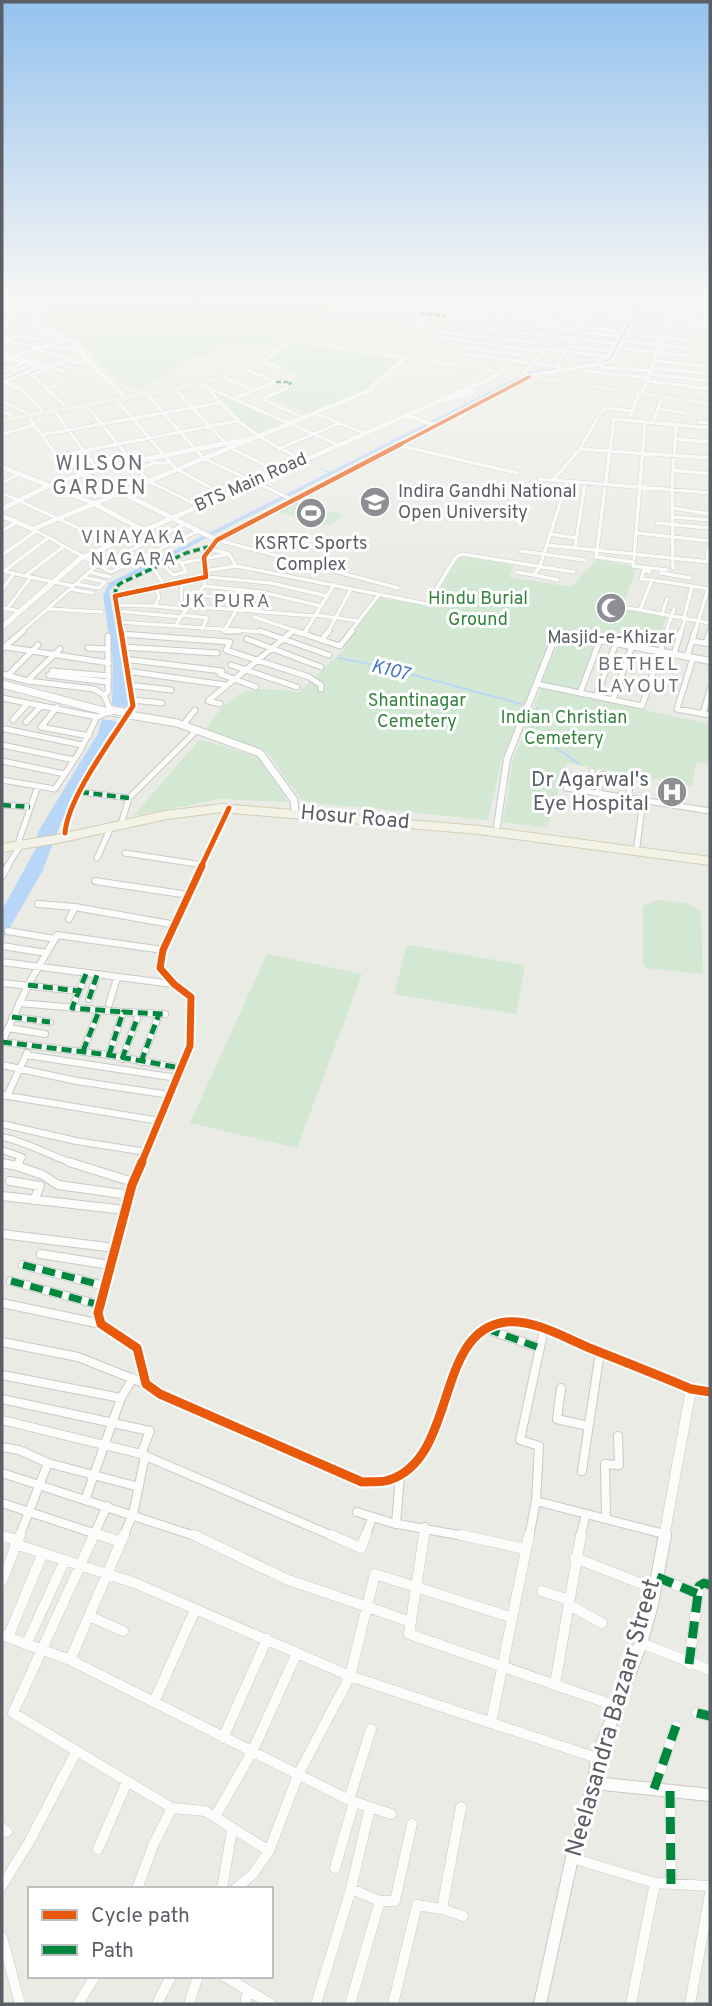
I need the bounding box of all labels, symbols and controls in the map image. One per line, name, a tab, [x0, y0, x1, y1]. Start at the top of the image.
street label: BTS Main Road	[191, 448, 311, 518]
district label: WILSON GARDEN	[52, 451, 148, 502]
place label: Indira Gandhi National Open University	[398, 481, 577, 525]
school or university icon: Indira Gandhi National Open University	[358, 485, 392, 519]
sports icon: KSRTC Sports Complex	[294, 496, 328, 530]
district label: VINAYAKA NAGARA	[81, 526, 187, 572]
place label: KSRTC Sports Complex	[255, 533, 367, 577]
park label: Hindu Burial Ground	[428, 588, 528, 632]
district label: JK PURA	[180, 590, 272, 614]
mosque icon: Masjid-e-Khizar	[594, 591, 628, 625]
place label: Masjid-e-Khizar	[547, 627, 675, 650]
district label: BETHEL LAYOUT	[597, 653, 681, 699]
water label: K107	[369, 655, 413, 688]
park label: Shantinagar Cemetery	[368, 690, 466, 734]
park label: Indian Christian Cemetery	[501, 707, 627, 751]
place label: Dr Agarwal's Eye Hospital	[531, 767, 649, 818]
hospital icon: Dr Agarwal's Eye Hospital	[655, 775, 689, 809]
street label: Hosur Road	[299, 800, 411, 836]
street label: Neelasandra Bazaar Street	[560, 1575, 668, 1861]
legend	[28, 1887, 273, 1978]
text: Cycle path	[91, 1903, 190, 1930]
text: Path	[91, 1938, 134, 1965]

